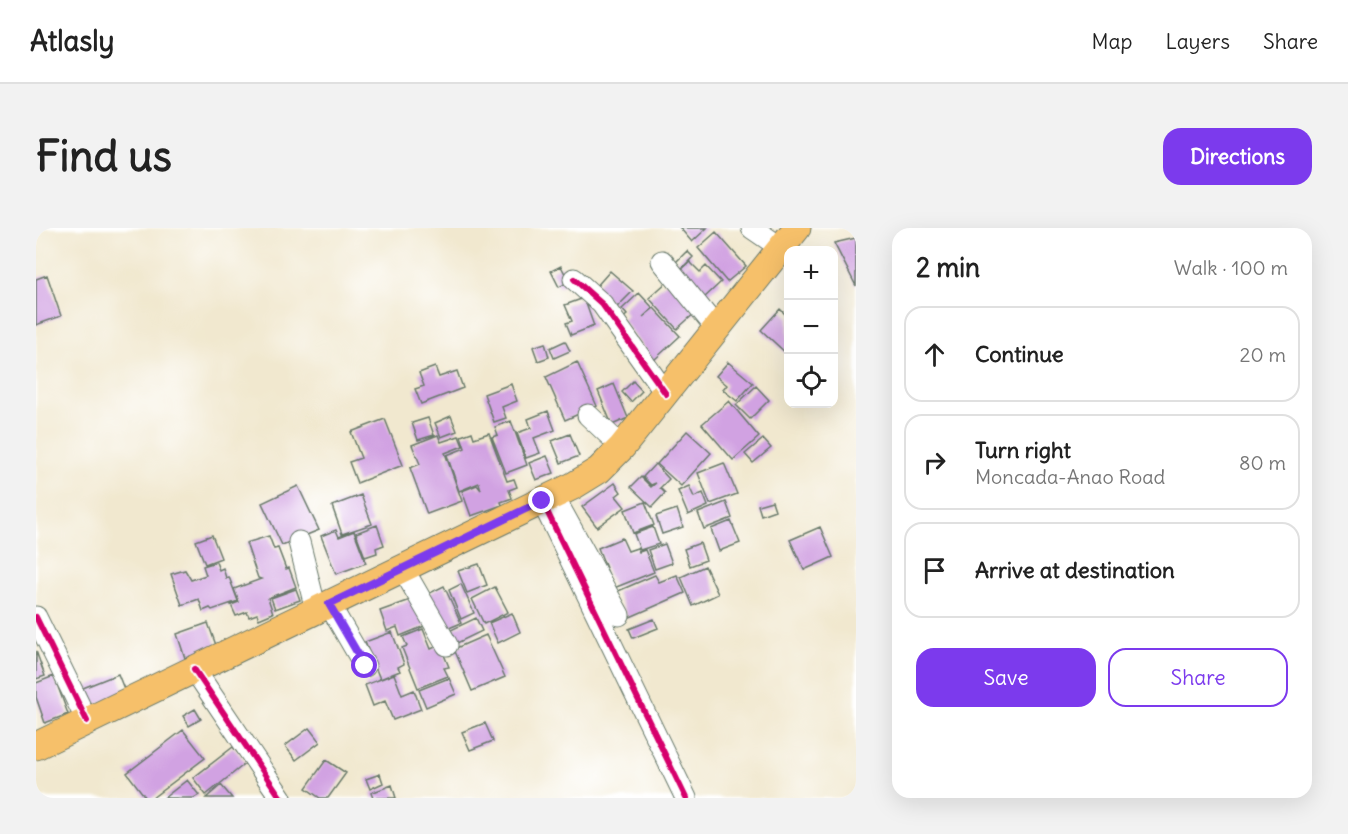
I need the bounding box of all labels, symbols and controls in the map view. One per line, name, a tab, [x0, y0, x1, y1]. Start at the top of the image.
text: Atlasly	[30, 23, 114, 59]
text: Map	[1092, 28, 1132, 55]
text: Layers	[1165, 28, 1230, 55]
text: Share	[1263, 28, 1318, 55]
button: Directions	[1163, 128, 1312, 185]
text: Find us	[36, 130, 172, 182]
map controls	[784, 246, 838, 408]
button: +	[784, 246, 838, 300]
text: 2 min	[916, 251, 980, 284]
text: Walk · 100 m	[1174, 255, 1288, 280]
button: −	[784, 300, 838, 354]
icon: ahead	[918, 338, 951, 371]
text: Continue	[975, 340, 1064, 368]
text: 20 m	[1240, 342, 1286, 367]
button: locate	[784, 354, 838, 408]
text: Turn right	[975, 436, 1071, 464]
icon: right	[918, 446, 951, 479]
text: 80 m	[1239, 450, 1286, 475]
text: Moncada-Anao Road	[975, 464, 1165, 489]
route end	[528, 487, 554, 513]
icon: arrive	[918, 554, 951, 587]
text: Arrive at destination	[975, 556, 1175, 584]
button: Save	[916, 648, 1096, 707]
button: Share	[1108, 648, 1288, 707]
route start	[351, 652, 377, 678]

